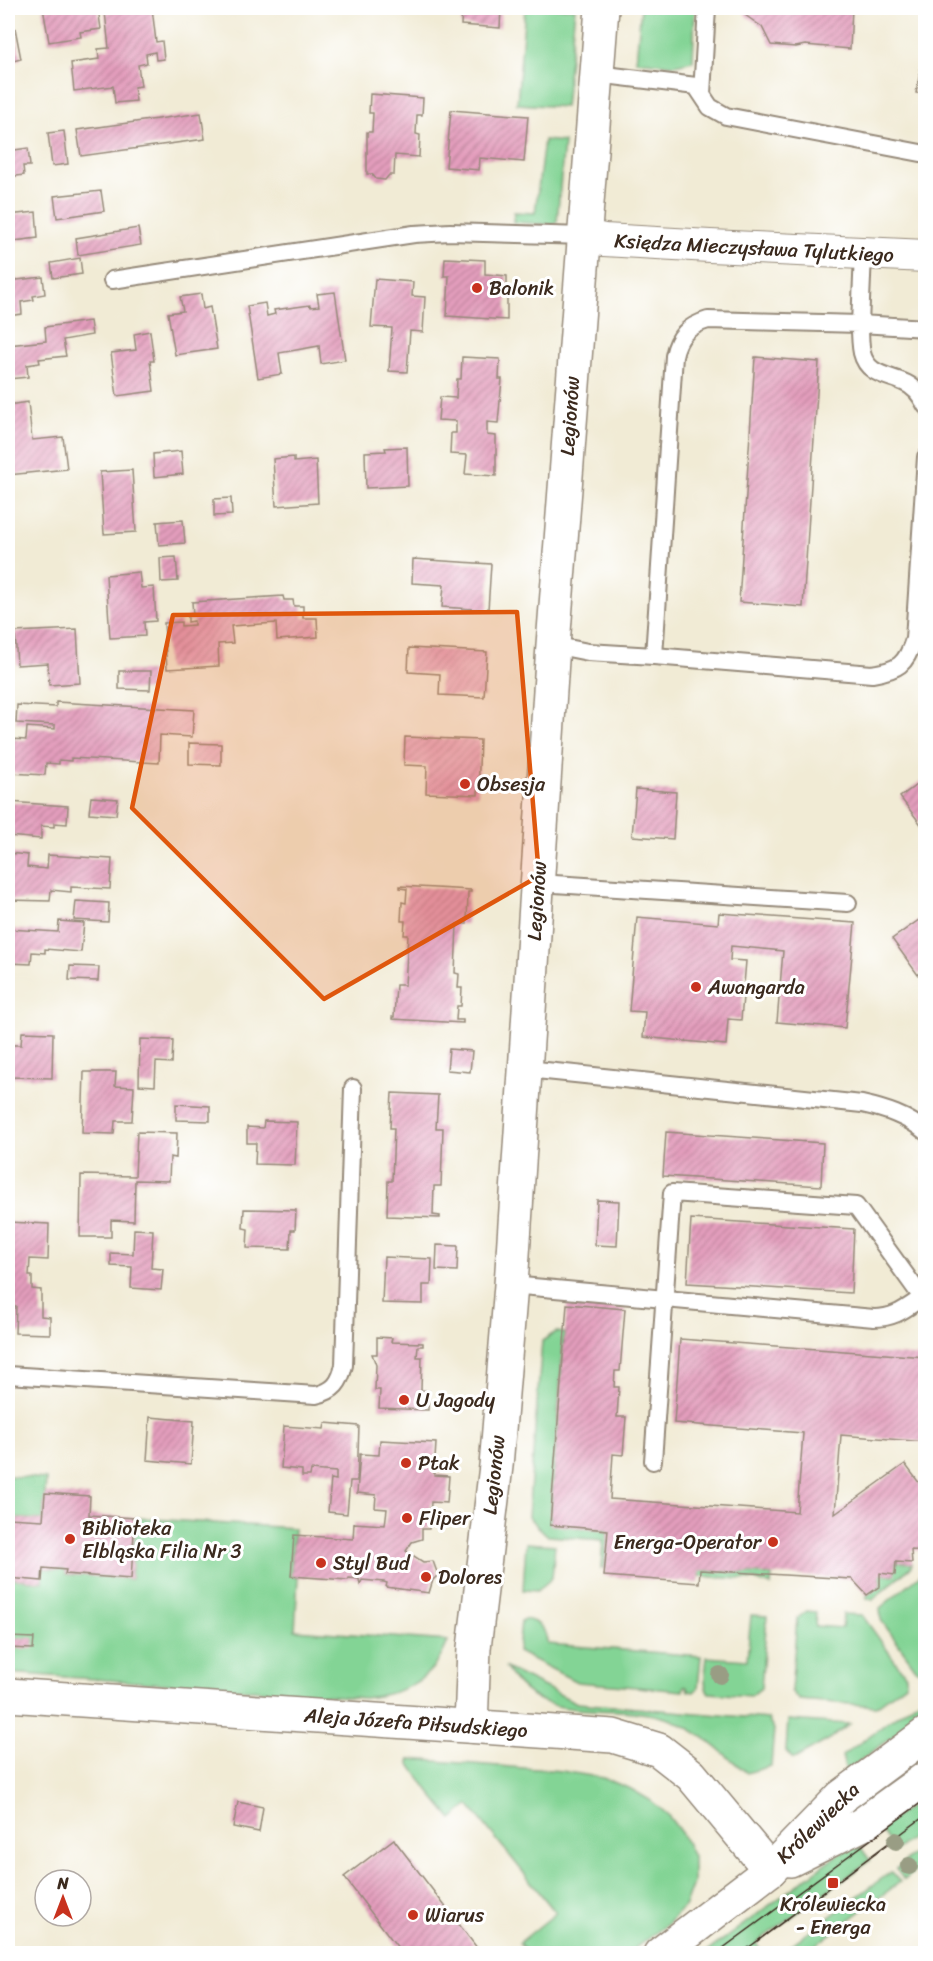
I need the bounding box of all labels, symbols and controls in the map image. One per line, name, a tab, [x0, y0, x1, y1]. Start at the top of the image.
street label: Księdza Mieczysława Tylutkiego	[613, 223, 895, 273]
place label: Balonik	[489, 271, 554, 306]
marker: Balonik	[470, 281, 484, 295]
street label: Legionów	[550, 375, 590, 457]
place label: Obsesja	[477, 767, 546, 802]
marker: Obsesja	[458, 777, 472, 791]
street label: Legionów	[517, 860, 557, 942]
place label: Awangarda	[707, 970, 805, 1005]
marker: Awangarda	[689, 980, 703, 994]
place label: U Jagody	[416, 1383, 496, 1418]
marker: U Jagody	[397, 1393, 411, 1407]
street label: Legionów	[472, 1433, 516, 1517]
place label: Ptak	[418, 1446, 460, 1481]
marker: Ptak	[399, 1456, 413, 1470]
place label: Fliper	[419, 1501, 471, 1536]
place label: Biblioteka Elbląska Filia Nr 3	[82, 1511, 242, 1569]
marker: Fliper	[400, 1511, 414, 1525]
place label: Energa-Operator	[613, 1525, 763, 1560]
marker: Biblioteka Elbląska Filia Nr 3	[63, 1532, 77, 1546]
marker: Energa-Operator	[766, 1535, 780, 1549]
place label: Styl Bud	[333, 1546, 411, 1581]
marker: Styl Bud	[314, 1556, 328, 1570]
place label: Dolores	[438, 1560, 503, 1595]
marker: Dolores	[419, 1570, 433, 1584]
street label: Aleja Józefa Piłsudskiego	[302, 1698, 529, 1748]
street label: Królewiecka	[768, 1774, 868, 1872]
north arrow	[33, 1868, 93, 1928]
text: N	[56, 1869, 69, 1898]
marker: Królewiecka - Energa	[826, 1876, 840, 1890]
place label: Królewiecka - Energa	[780, 1887, 886, 1945]
place label: Wiarus	[425, 1898, 485, 1933]
marker: Wiarus	[406, 1908, 420, 1922]

